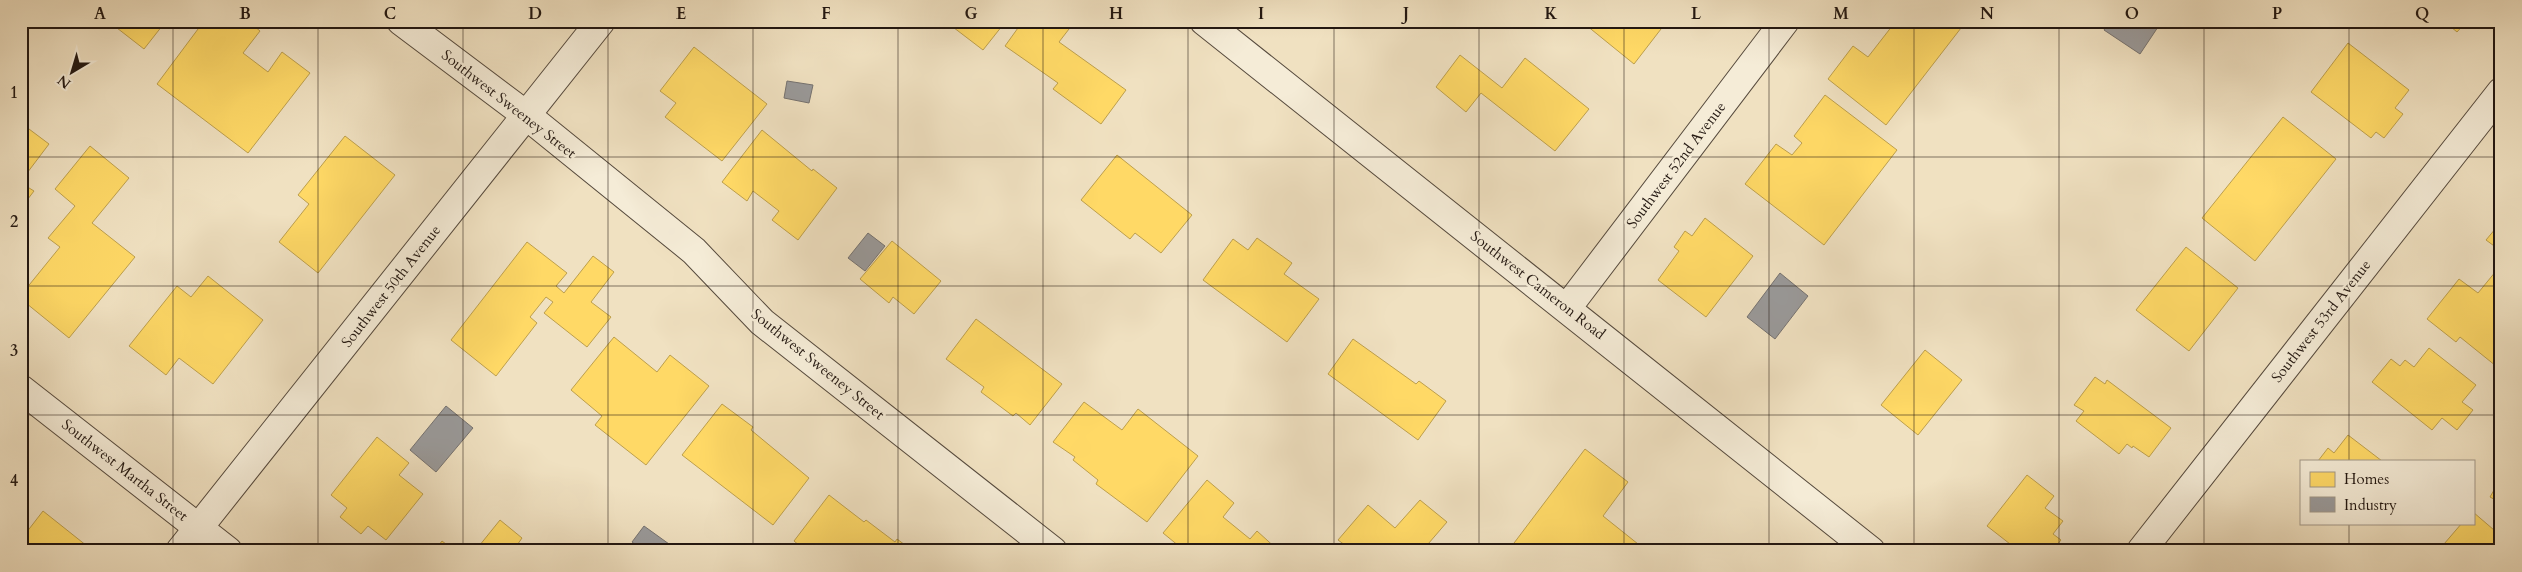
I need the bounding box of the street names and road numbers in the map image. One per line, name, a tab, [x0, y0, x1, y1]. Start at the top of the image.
street label: Southwest Sweeney Street	[437, 45, 581, 163]
street label: Southwest 52nd Avenue	[1622, 97, 1730, 233]
street label: Southwest 50th Avenue	[337, 220, 445, 351]
street label: Southwest Cameron Road	[1466, 226, 1610, 344]
street label: Southwest 53rd Avenue	[2267, 255, 2375, 387]
street label: Southwest Sweeney Street	[747, 304, 889, 424]
street label: Southwest Martha Street	[58, 414, 192, 526]

